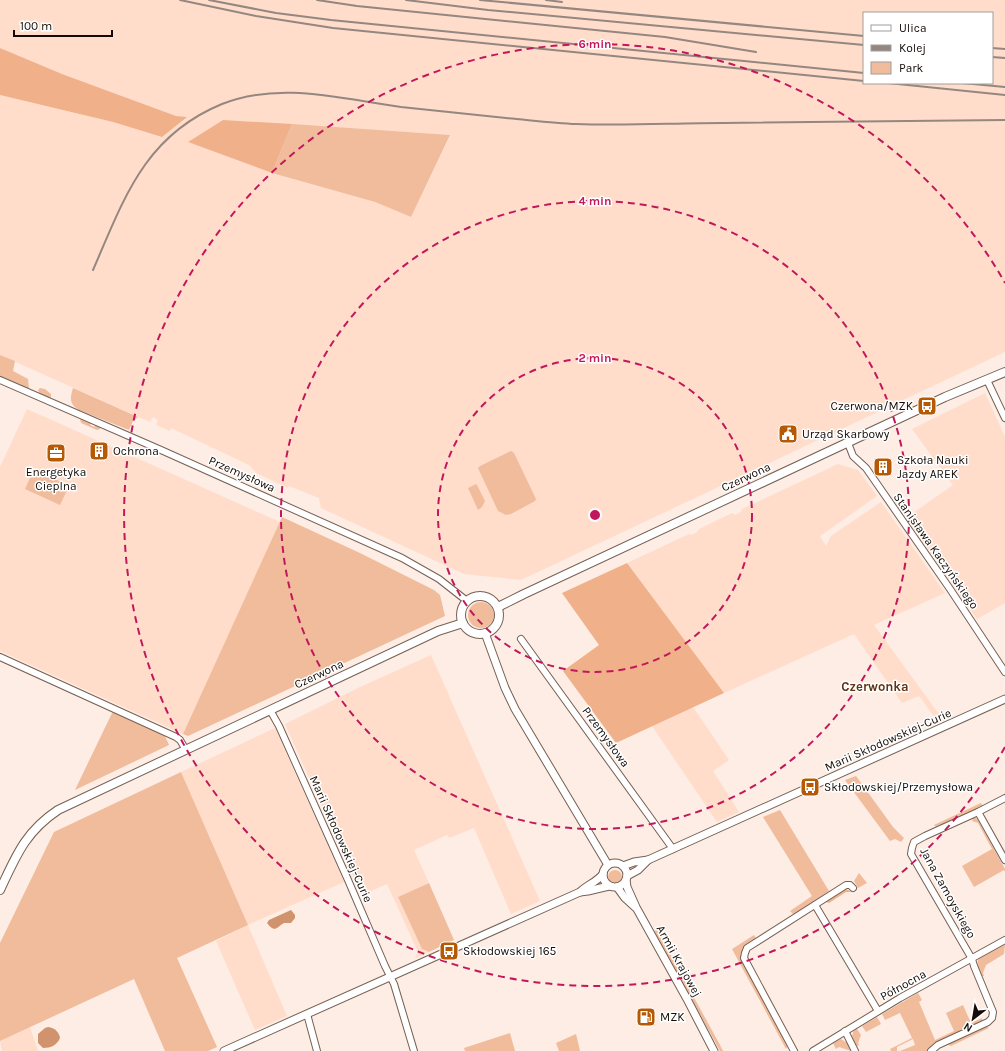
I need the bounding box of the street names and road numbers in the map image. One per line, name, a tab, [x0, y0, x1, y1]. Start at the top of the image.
street label: Przemysłowa	[207, 453, 277, 495]
street label: Czerwona	[719, 460, 773, 494]
street label: Stanisława Kaczyńskiego	[891, 490, 981, 612]
street label: Czerwona	[292, 657, 346, 691]
street label: Przemysłowa	[579, 704, 633, 770]
street label: Marii Skłodowskiej-Curie	[823, 706, 953, 774]
street label: Marii Skłodowskiej-Curie	[307, 774, 375, 904]
street label: Jana Zamoyskiego	[917, 845, 979, 941]
street label: Armii Krajowej	[654, 923, 704, 999]
street label: Północna	[878, 967, 928, 1003]

